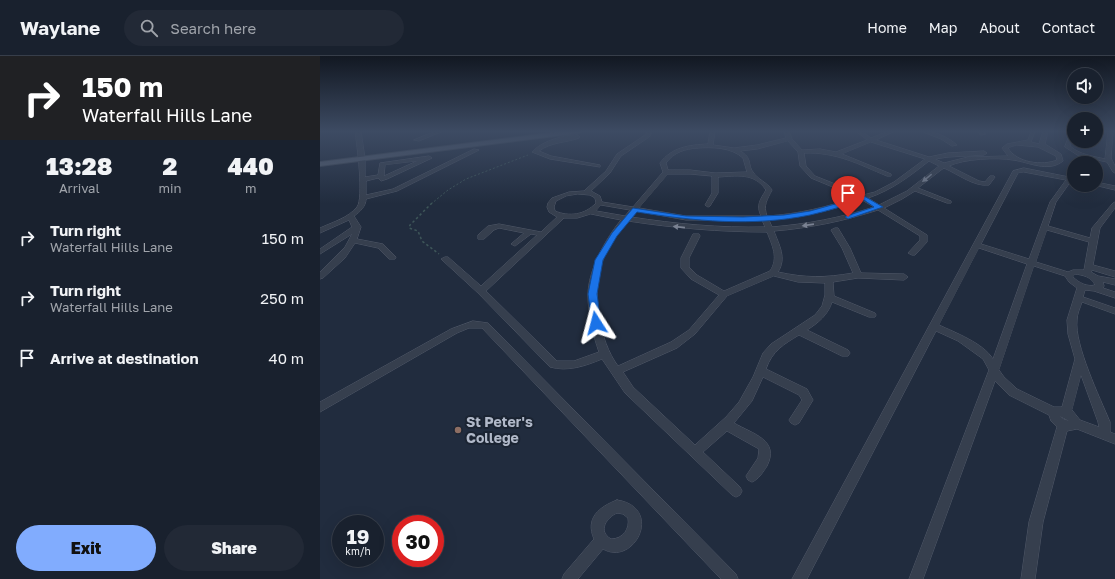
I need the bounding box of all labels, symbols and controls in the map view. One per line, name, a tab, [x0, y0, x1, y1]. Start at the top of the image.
search box	[124, 10, 404, 46]
text: Waylane	[20, 16, 100, 39]
icon: search	[138, 17, 160, 39]
text: Search here	[170, 19, 256, 37]
text: Home	[867, 19, 907, 36]
text: Map	[929, 19, 957, 36]
text: About	[979, 19, 1020, 36]
text: Contact	[1042, 19, 1095, 36]
map controls	[1067, 68, 1103, 192]
button: sound	[1067, 68, 1103, 104]
text: 150 m	[82, 70, 163, 103]
icon: right	[16, 72, 68, 124]
text: Waterfall Hills Lane	[82, 104, 252, 126]
button: +	[1067, 112, 1103, 148]
text: 13:28	[46, 151, 112, 180]
text: 2	[163, 151, 177, 180]
text: 440	[228, 151, 274, 180]
button: −	[1067, 156, 1103, 192]
one-way arrow	[922, 173, 933, 182]
pin	[831, 176, 865, 217]
text: Arrival	[59, 180, 100, 196]
text: min	[159, 180, 181, 196]
text: m	[245, 180, 257, 196]
icon: arrive	[837, 182, 859, 204]
text: Turn right	[50, 221, 121, 239]
one-way arrow	[802, 222, 814, 228]
one-way arrow	[673, 224, 685, 230]
icon: right	[16, 227, 38, 249]
text: 150 m	[262, 229, 304, 247]
text: Waterfall Hills Lane	[50, 239, 173, 255]
text: Turn right	[50, 281, 121, 299]
icon: right	[16, 287, 38, 309]
text: 250 m	[260, 289, 304, 307]
text: Waterfall Hills Lane	[50, 299, 173, 315]
position arrow	[575, 302, 617, 344]
icon: arrive	[16, 347, 38, 369]
text: Arrive at destination	[50, 349, 199, 367]
text: 40 m	[269, 349, 304, 367]
place label: St Peter's College	[466, 413, 533, 446]
marker: St Peter's College	[453, 425, 463, 435]
speed limit sign: 30	[392, 515, 444, 567]
text: 19	[346, 524, 369, 548]
button: Exit	[16, 525, 156, 571]
button: Share	[164, 525, 304, 571]
text: km/h	[345, 545, 371, 557]

